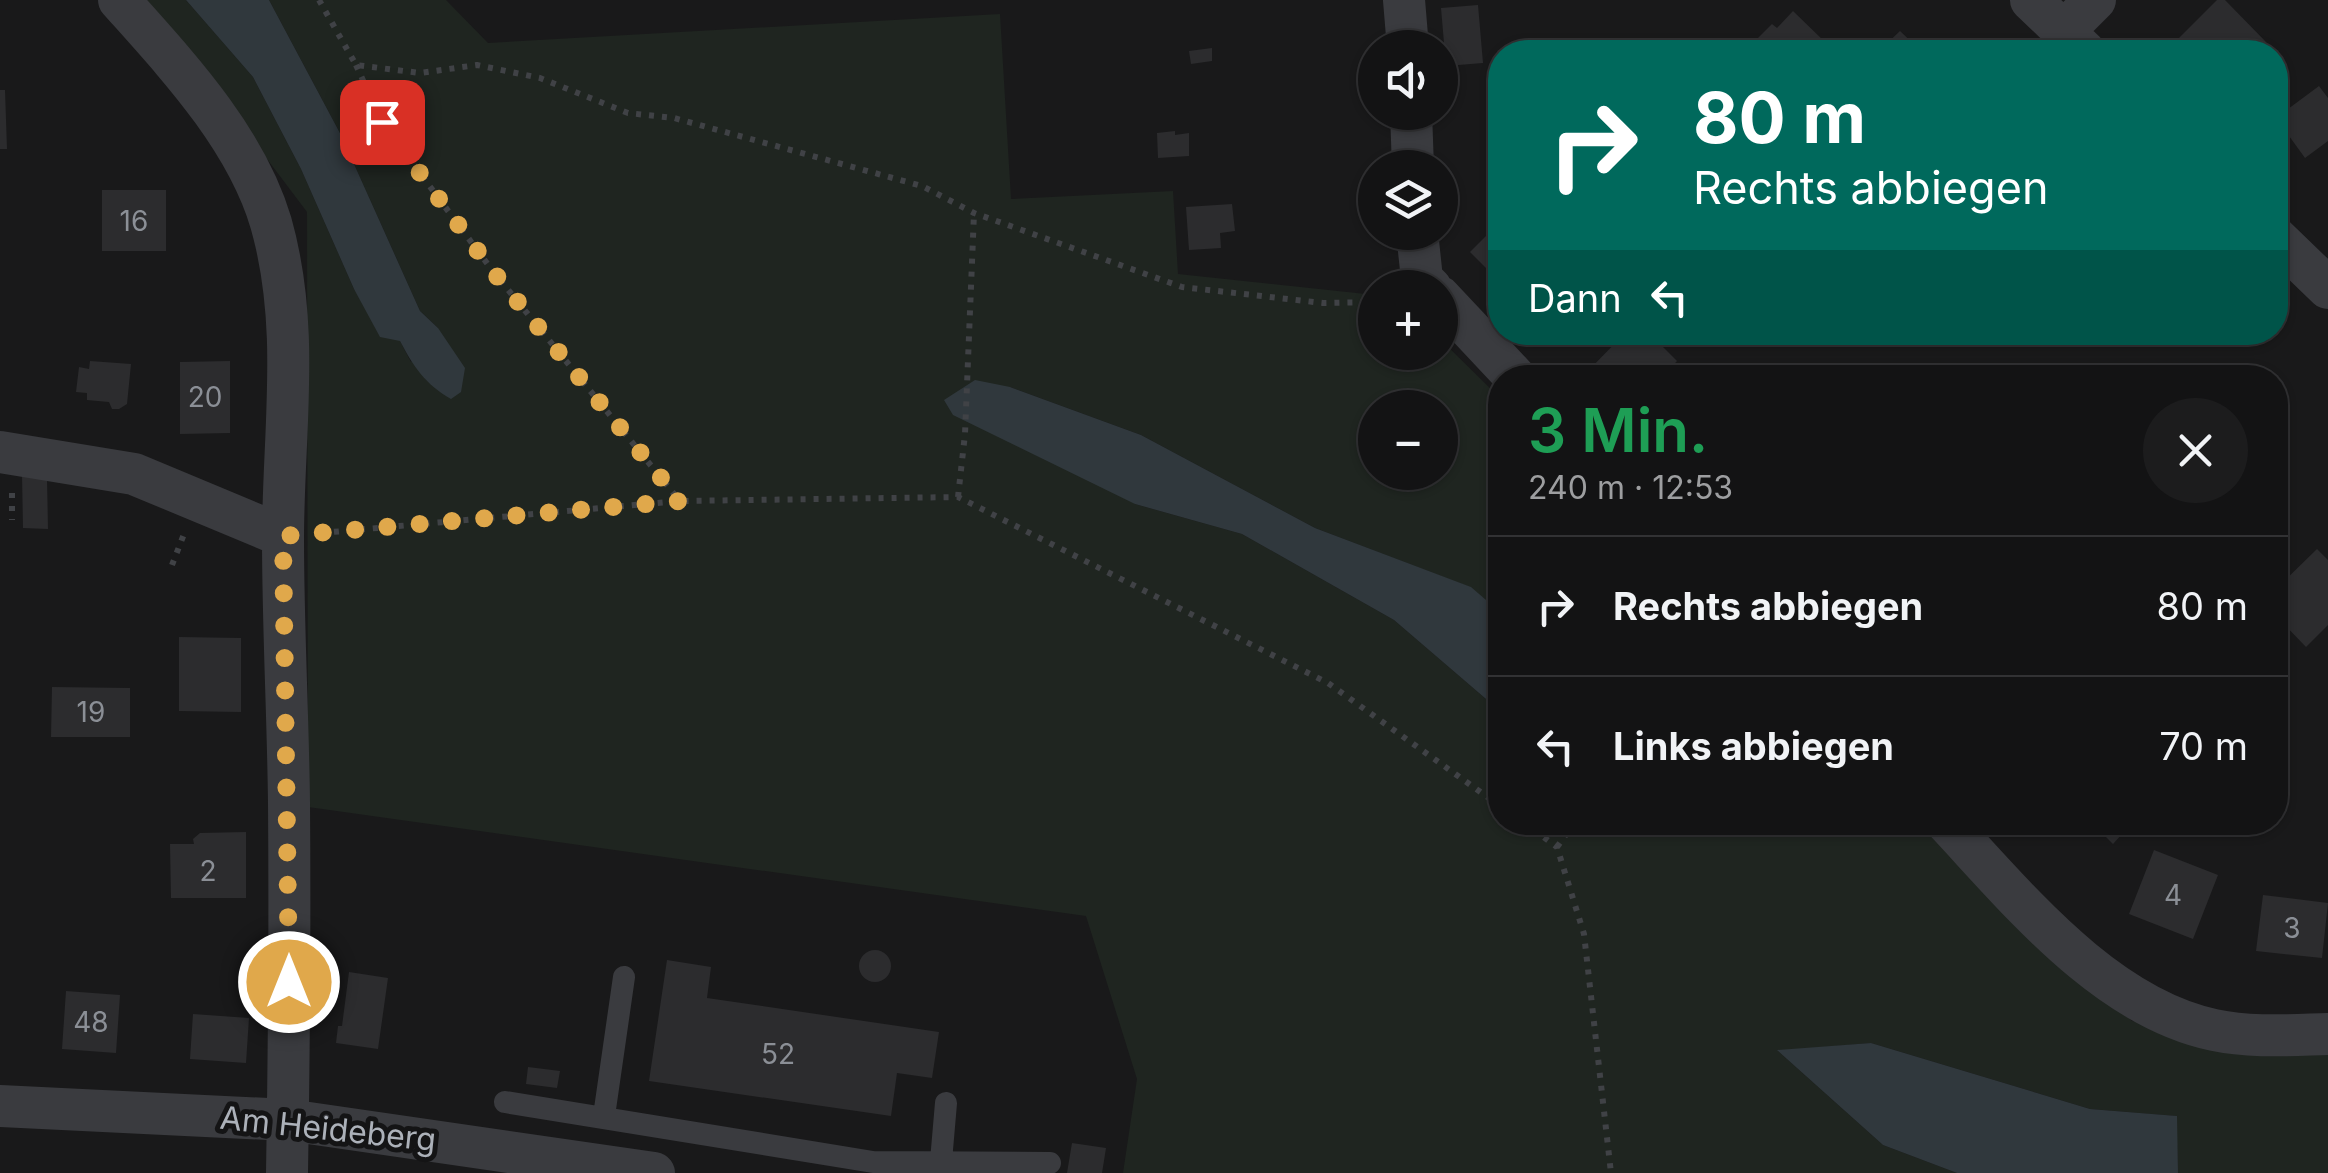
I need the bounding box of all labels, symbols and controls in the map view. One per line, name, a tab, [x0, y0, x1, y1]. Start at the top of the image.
map controls	[1358, 30, 1458, 490]
button: sound	[1358, 30, 1458, 130]
text: 80 m	[1693, 75, 1866, 160]
pin	[340, 80, 425, 165]
icon: right	[1528, 80, 1658, 210]
icon: arrive	[355, 95, 410, 150]
button: layers	[1358, 150, 1458, 250]
text: Rechts abbiegen	[1693, 160, 2048, 215]
house number: 16	[120, 204, 148, 238]
button: +	[1358, 270, 1458, 370]
icon: left	[1642, 270, 1697, 325]
text: Dann	[1528, 275, 1622, 321]
house number: 20	[188, 380, 222, 414]
button: −	[1358, 390, 1458, 490]
text: 3 Min.	[1528, 394, 1708, 466]
button: close	[2143, 398, 2248, 503]
text: 240 m · 12:53	[1528, 468, 1733, 507]
icon: right	[1528, 579, 1583, 634]
text: Rechts abbiegen	[1613, 583, 1923, 629]
text: 80 m	[2157, 583, 2248, 629]
house number: 19	[77, 695, 105, 729]
icon: left	[1528, 719, 1583, 774]
text: Links abbiegen	[1613, 723, 1894, 769]
text: 70 m	[2159, 723, 2248, 769]
house number: 2	[199, 854, 217, 888]
house number: 4	[2164, 878, 2182, 912]
house number: 3	[2283, 911, 2301, 945]
position arrow	[237, 930, 341, 1034]
house number: 48	[73, 1005, 109, 1039]
house number: 52	[761, 1037, 795, 1071]
street label: Am Heideberg	[218, 1098, 438, 1159]

